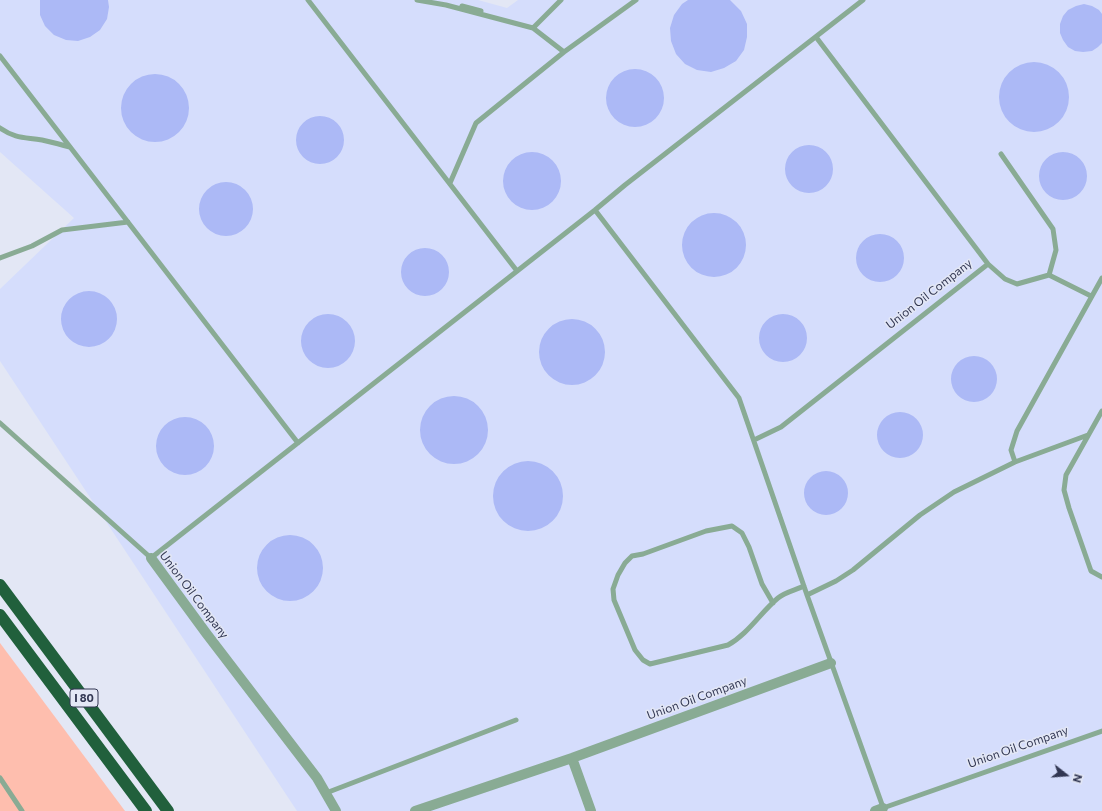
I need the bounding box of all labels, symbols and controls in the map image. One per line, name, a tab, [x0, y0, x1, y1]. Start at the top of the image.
street label: Union Oil Company	[883, 256, 975, 332]
street label: Union Oil Company	[157, 549, 231, 641]
street label: Union Oil Company	[645, 673, 749, 723]
road number: I 80	[70, 689, 98, 707]
street label: Union Oil Company	[966, 723, 1070, 771]
north arrow	[1046, 755, 1086, 795]
text: N	[1071, 773, 1085, 784]

